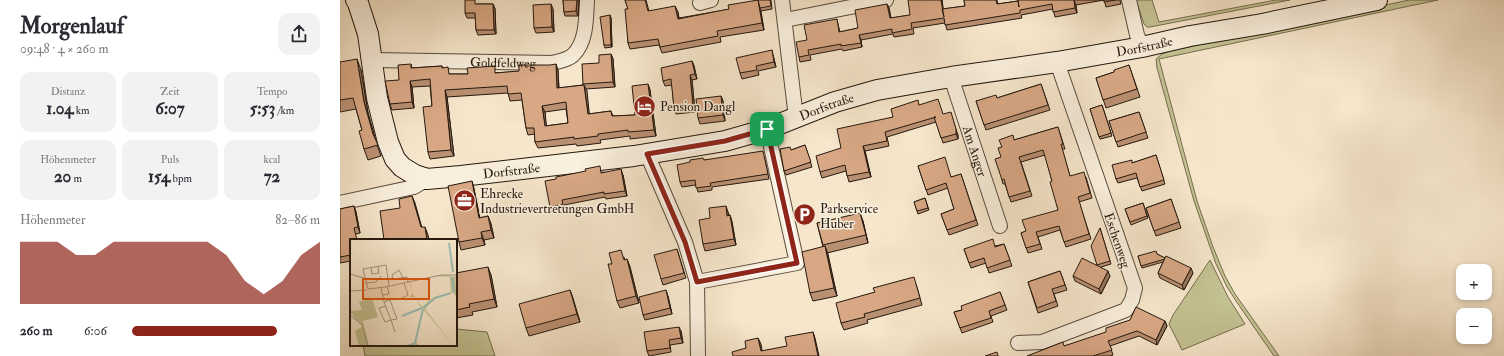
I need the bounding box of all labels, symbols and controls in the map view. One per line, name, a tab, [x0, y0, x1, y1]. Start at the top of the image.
text: Morgenlauf	[20, 12, 124, 40]
button: share	[278, 13, 320, 55]
street label: Dorfstraße	[1115, 33, 1175, 60]
text: 09:48 · 4 × 260 m	[20, 41, 109, 57]
street label: Goldfeldweg	[470, 55, 537, 72]
text: Distanz	[51, 85, 85, 98]
text: Zeit	[160, 85, 180, 98]
text: Tempo	[257, 85, 287, 98]
street label: Dorfstraße	[797, 90, 856, 124]
hotel icon: Pension Dangl	[631, 93, 657, 119]
text: 1.04	[46, 98, 74, 119]
text: 6:07	[155, 98, 185, 119]
text: 5:53	[250, 98, 275, 119]
place label: Pension Dangl	[660, 99, 736, 115]
text: km	[74, 104, 90, 117]
text: /km	[275, 104, 294, 117]
pin	[750, 112, 784, 146]
icon: arrive	[756, 118, 778, 140]
street label: Am Anger	[958, 123, 990, 179]
text: Höhenmeter	[40, 153, 96, 166]
text: Puls	[161, 153, 179, 166]
text: kcal	[264, 153, 280, 166]
street label: Dorfstraße	[482, 160, 541, 182]
text: 20	[54, 166, 71, 187]
text: 154	[148, 166, 170, 187]
text: 72	[264, 166, 280, 187]
text: m	[71, 172, 82, 185]
text: bpm	[170, 172, 192, 185]
place label: Ehrecke Industrievertretungen GmbH	[480, 186, 635, 217]
office icon: Ehrecke Industrievertretungen GmbH	[452, 187, 478, 213]
place label: Parkservice Huber	[820, 201, 879, 232]
parking icon: Parkservice Huber	[792, 202, 818, 228]
street label: Eschenweg	[1100, 210, 1134, 271]
text: Höhenmeter	[20, 212, 86, 228]
text: 82–86 m	[275, 212, 320, 228]
inset map	[350, 239, 457, 346]
map controls	[1456, 264, 1492, 344]
button: +	[1456, 264, 1492, 300]
button: −	[1456, 308, 1492, 344]
text: 260 m	[20, 323, 53, 339]
text: 6:06	[84, 323, 107, 339]

